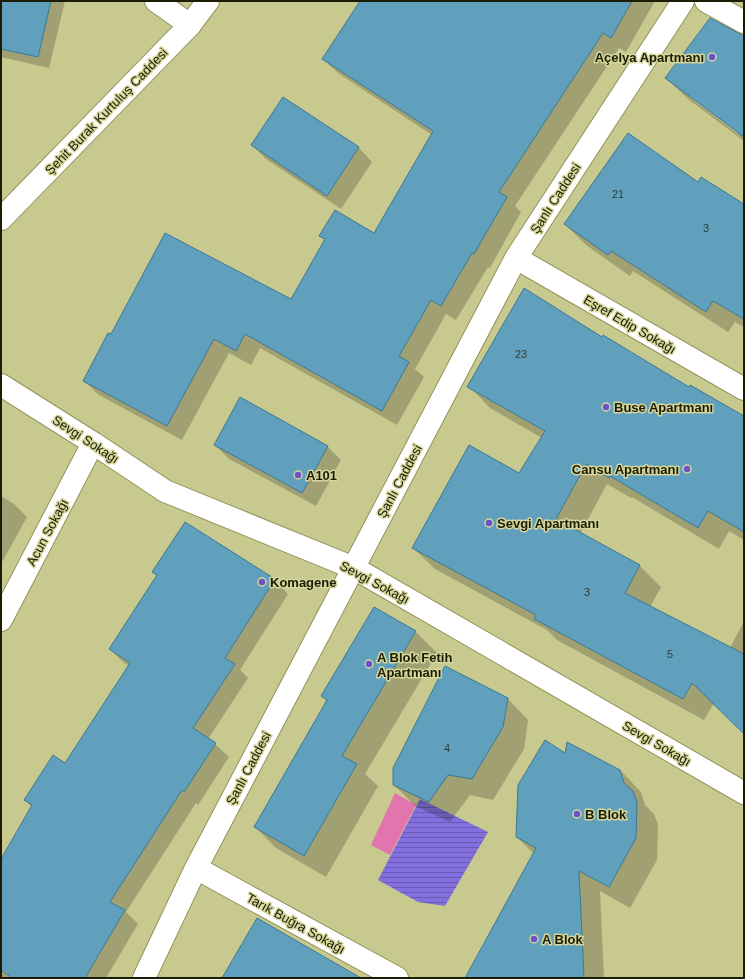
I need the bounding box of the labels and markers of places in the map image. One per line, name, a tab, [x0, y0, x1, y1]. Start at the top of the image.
place label: Açelya Apartmanı	[595, 50, 704, 65]
marker: Açelya Apartmanı	[707, 52, 717, 62]
place label: Buse Apartmanı	[614, 400, 713, 415]
marker: Buse Apartmanı	[601, 402, 611, 412]
place label: Cansu Apartmanı	[572, 462, 679, 477]
marker: Cansu Apartmanı	[682, 464, 692, 474]
place label: A101	[306, 468, 337, 483]
marker: A101	[293, 470, 303, 480]
place label: Sevgi Apartmanı	[497, 516, 599, 531]
marker: Sevgi Apartmanı	[484, 518, 494, 528]
place label: Komagene	[270, 575, 336, 590]
marker: Komagene	[257, 577, 267, 587]
place label: A Blok Fetih Apartmanı	[377, 650, 452, 680]
marker: A Blok Fetih Apartmanı	[364, 659, 374, 669]
place label: B Blok	[585, 807, 627, 822]
marker: B Blok	[572, 809, 582, 819]
place label: A Blok	[542, 932, 583, 947]
marker: A Blok	[529, 934, 539, 944]

